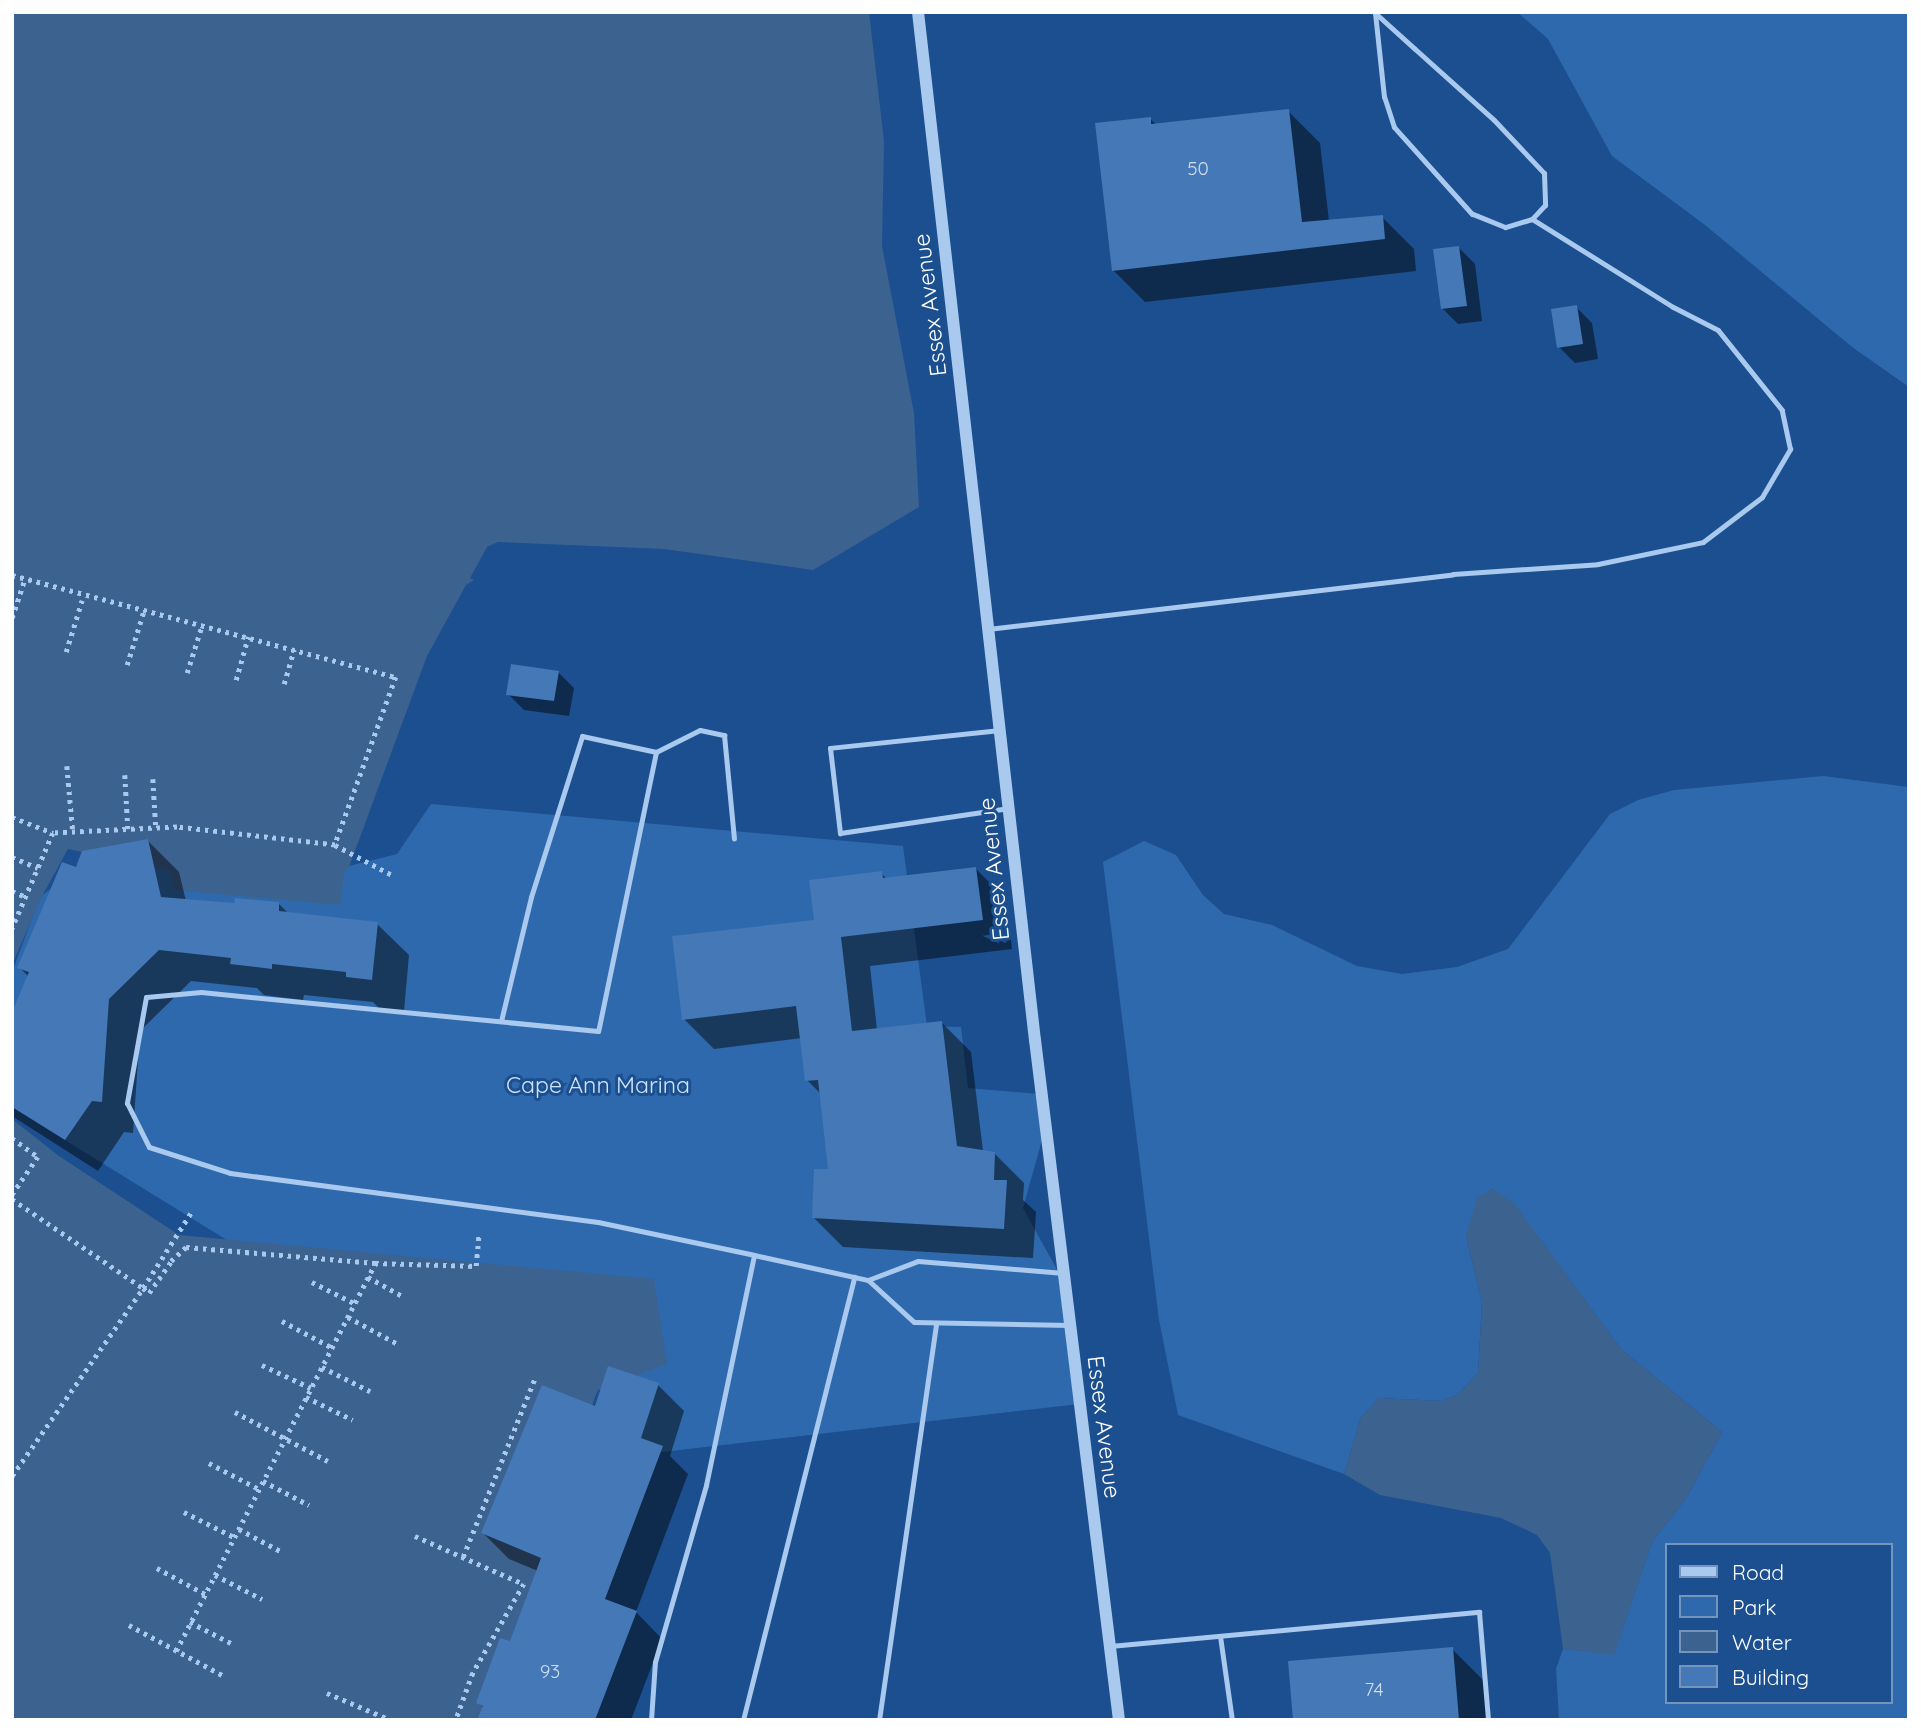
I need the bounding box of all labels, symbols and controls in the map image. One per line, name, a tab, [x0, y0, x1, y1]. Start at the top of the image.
house number: 50	[1187, 158, 1209, 180]
street label: Essex Avenue	[908, 232, 952, 378]
street label: Essex Avenue	[973, 796, 1015, 942]
park label: Cape Ann Marina	[506, 1071, 690, 1099]
street label: Essex Avenue	[1082, 1354, 1126, 1500]
legend	[1666, 1543, 1893, 1704]
text: Road	[1732, 1559, 1784, 1585]
text: Park	[1732, 1594, 1776, 1620]
text: Water	[1732, 1629, 1792, 1655]
house number: 93	[540, 1661, 560, 1683]
text: Building	[1732, 1664, 1809, 1690]
house number: 74	[1365, 1679, 1383, 1701]

